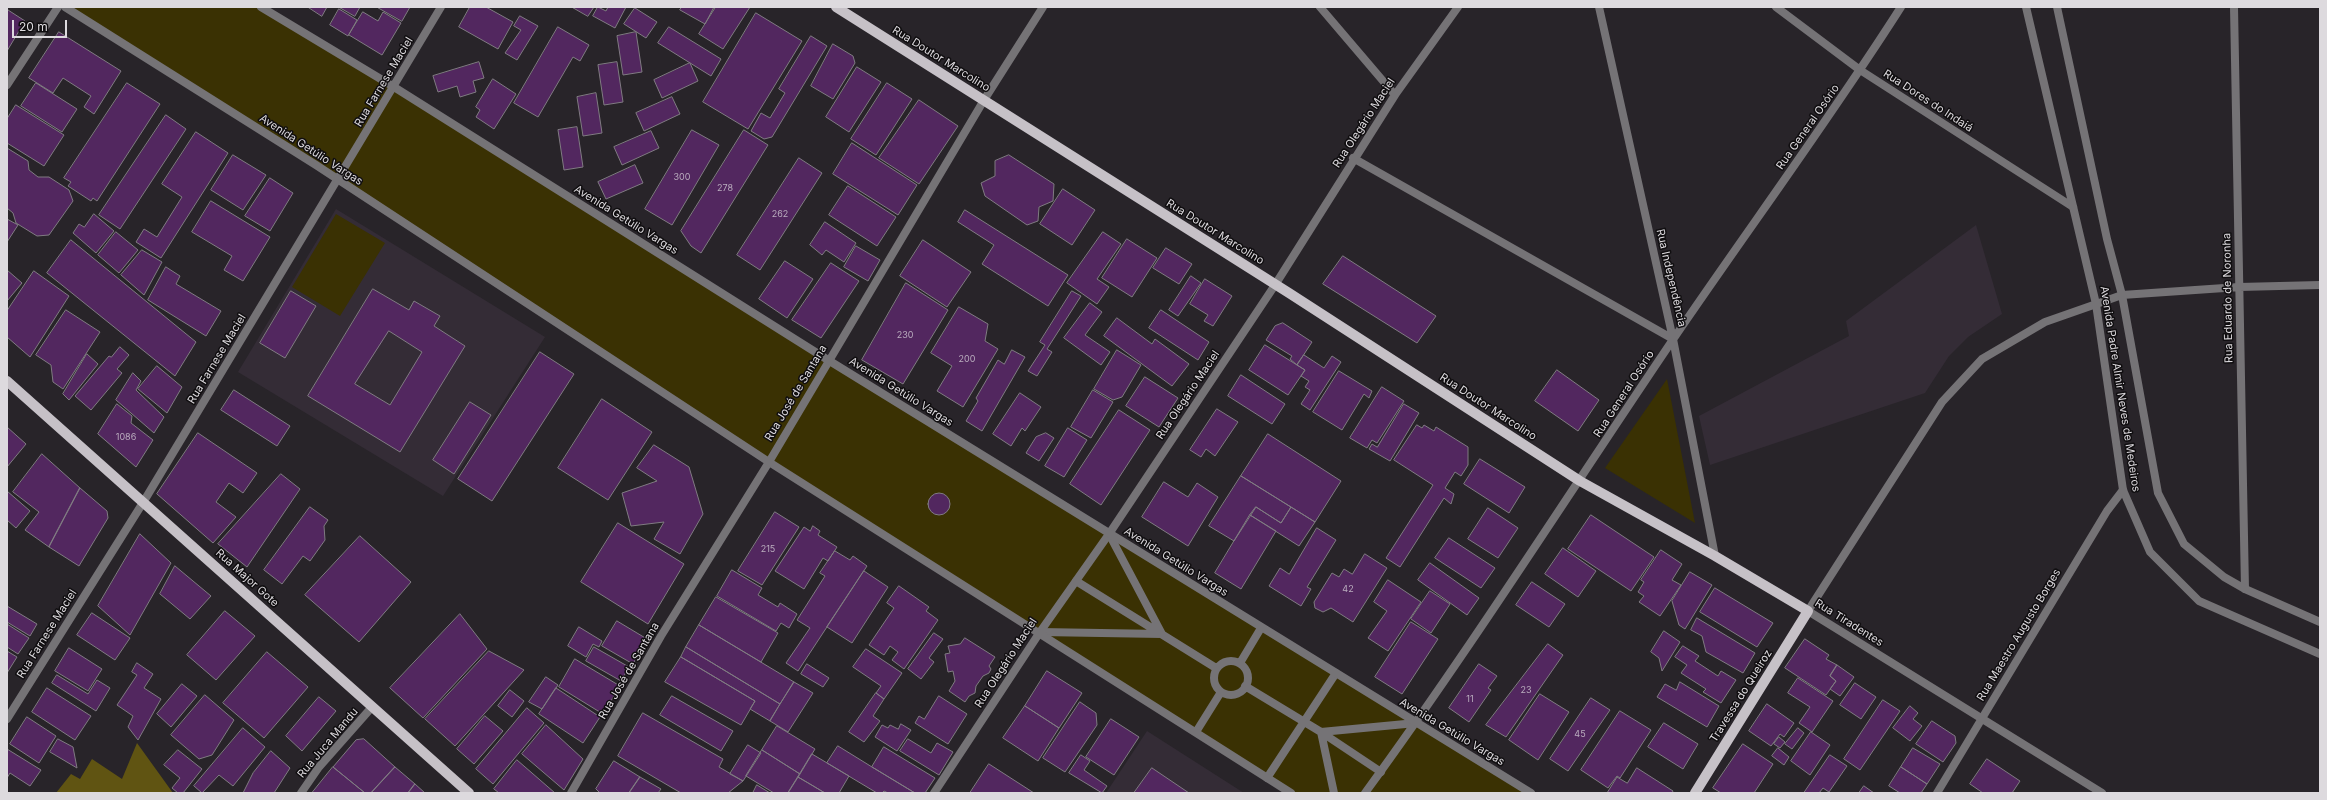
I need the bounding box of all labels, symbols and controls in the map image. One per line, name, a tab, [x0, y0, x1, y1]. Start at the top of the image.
scale bar	[14, 12, 69, 38]
text: 20 m	[19, 19, 48, 34]
street label: Rua Doutor Marcolino	[890, 24, 992, 94]
street label: Rua Farnese Maciel	[352, 35, 416, 129]
street label: Rua Dores do Indaiá	[1881, 67, 1975, 135]
street label: Rua Olegário Maciel	[1330, 76, 1398, 170]
street label: Rua General Osório	[1774, 82, 1842, 172]
street label: Avenida Getúlio Vargas	[257, 112, 365, 188]
house number: 300	[674, 172, 690, 182]
street label: Avenida Getúlio Vargas	[572, 183, 680, 257]
house number: 278	[717, 183, 733, 193]
street label: Rua Doutor Marcolino	[1164, 197, 1266, 267]
house number: 262	[772, 209, 788, 219]
street label: Rua Independência	[1653, 228, 1689, 328]
street label: Rua Eduardo de Noronha	[2220, 233, 2236, 363]
street label: Avenida Padre Almir Neves de Medeiros	[2097, 285, 2143, 493]
street label: Rua Farnese Maciel	[185, 312, 249, 406]
house number: 230	[897, 330, 913, 340]
street label: Rua José de Santana	[762, 343, 830, 443]
street label: Rua Olegário Maciel	[1153, 348, 1223, 442]
street label: Rua General Osório	[1591, 348, 1657, 440]
house number: 200	[959, 354, 975, 364]
street label: Avenida Getúlio Vargas	[847, 355, 955, 429]
street label: Rua Doutor Marcolino	[1437, 371, 1539, 443]
house number: 1086	[116, 432, 136, 442]
street label: Avenida Getúlio Vargas	[1122, 525, 1230, 599]
house number: 215	[761, 544, 775, 554]
street label: Rua Major Gote	[213, 546, 281, 610]
street label: Rua Maestro Augusto Borges	[1974, 567, 2064, 703]
house number: 42	[1342, 584, 1354, 594]
street label: Rua Farnese Maciel	[14, 587, 80, 681]
street label: Rua Tiradentes	[1812, 597, 1886, 649]
street label: Rua Olegário Maciel	[972, 616, 1040, 710]
street label: Rua José de Santana	[596, 620, 662, 722]
street label: Travessa do Queiroz	[1707, 647, 1775, 745]
house number: 23	[1520, 685, 1532, 695]
house number: 11	[1466, 694, 1474, 704]
street label: Avenida Getúlio Vargas	[1397, 695, 1507, 769]
street label: Rua Juca Mandu	[295, 705, 361, 781]
house number: 45	[1574, 729, 1586, 739]

